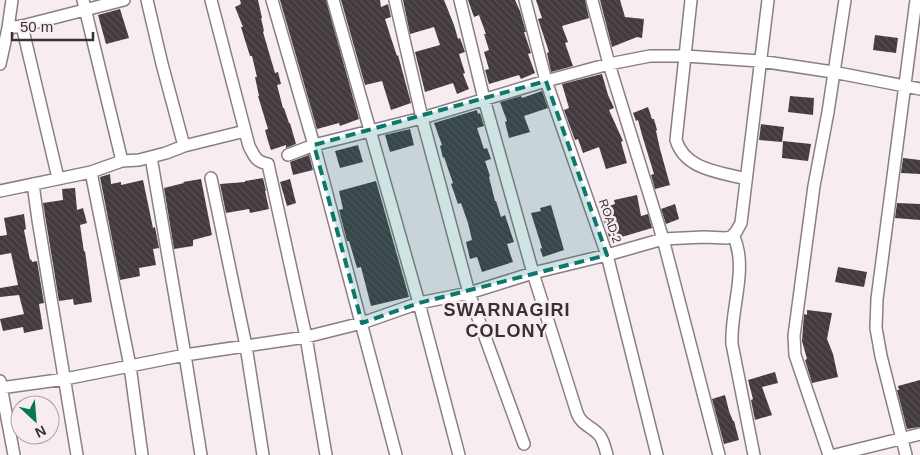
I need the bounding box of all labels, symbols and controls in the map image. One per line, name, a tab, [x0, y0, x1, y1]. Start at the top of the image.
scale bar	[12, 10, 94, 42]
text: 50 m	[20, 18, 53, 35]
street label: ROAD-2	[596, 197, 624, 245]
district label: SWARNAGIRI COLONY	[444, 300, 571, 341]
north arrow	[10, 395, 60, 445]
text: N	[33, 422, 49, 441]

